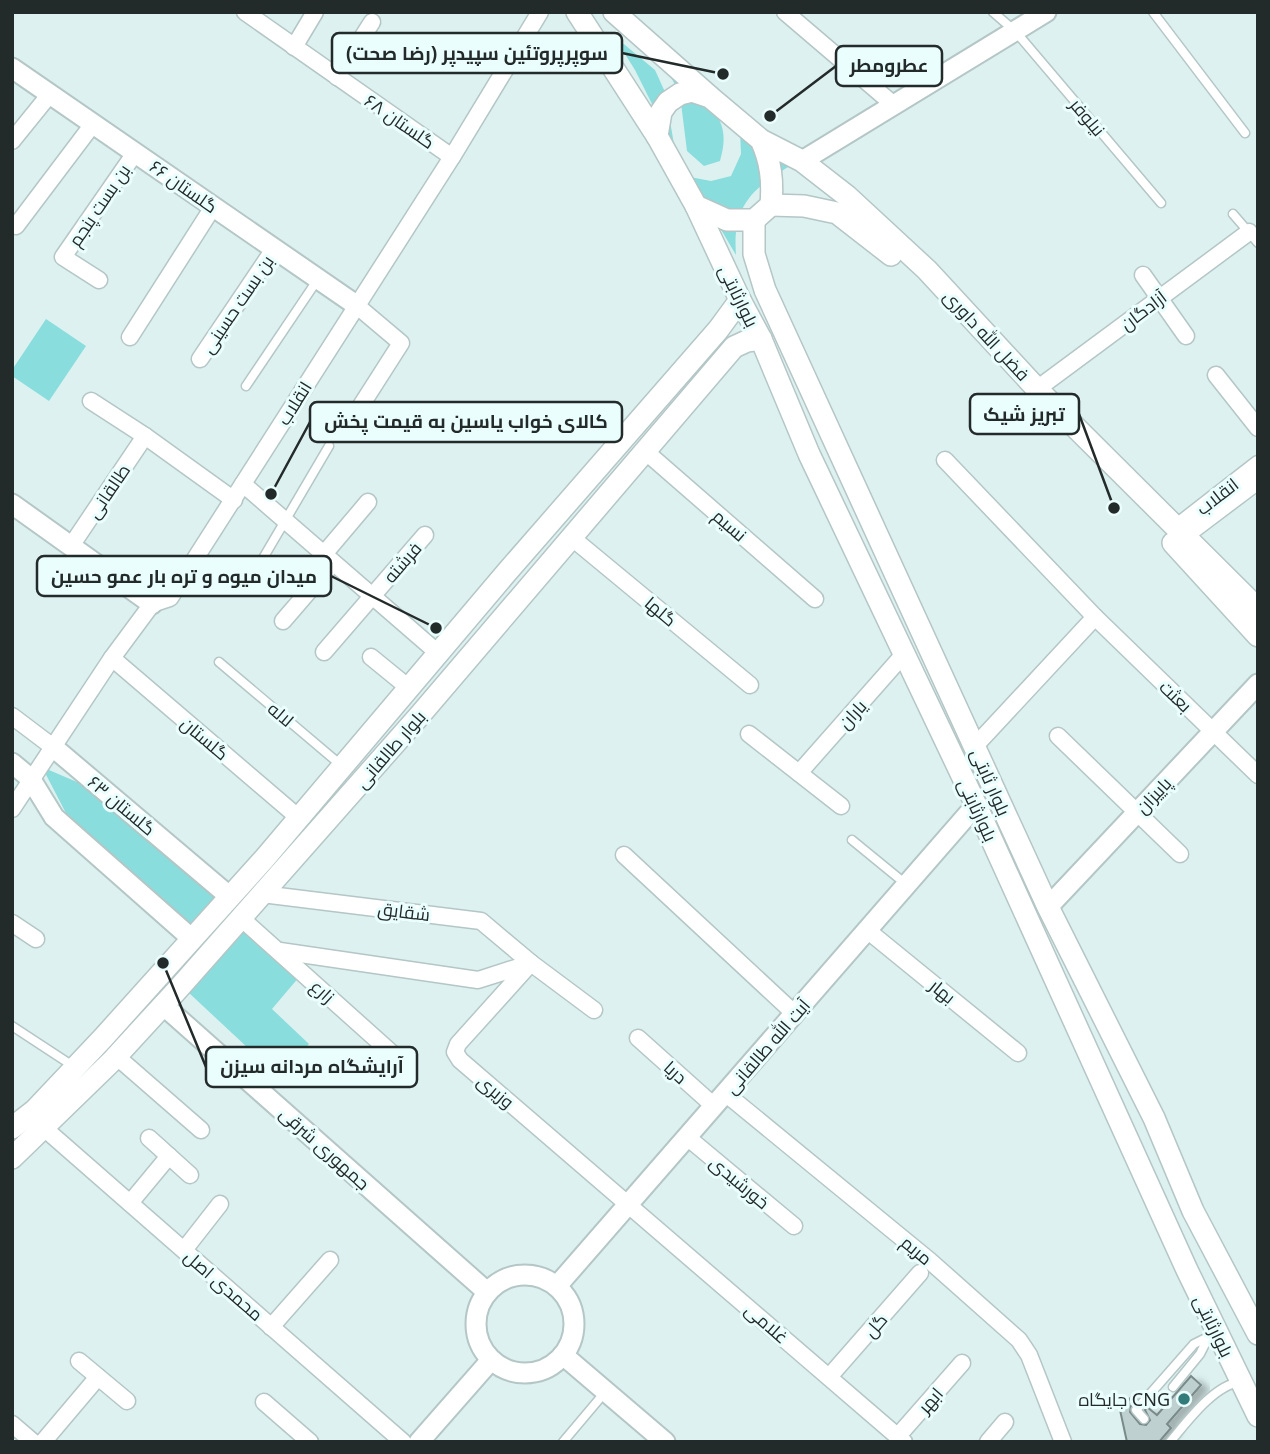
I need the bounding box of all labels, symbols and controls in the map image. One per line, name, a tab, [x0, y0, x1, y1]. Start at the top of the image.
callout: سوپرپروتئین سپیدپر (رضا صحت)	[332, 33, 622, 73]
text: سوپرپروتئین سپیدپر (رضا صحت)	[346, 40, 608, 67]
callout: عطرومطر	[836, 46, 942, 86]
text: عطرومطر	[849, 52, 928, 78]
street label: گلستان ۶۸	[360, 88, 440, 154]
street label: نیلوفر	[1065, 92, 1111, 141]
street label: گلستان ۶۶	[145, 154, 223, 218]
street label: بن بست پنجم	[63, 159, 136, 251]
street label: بن بست حسینی	[195, 250, 279, 358]
street label: بلوارثابتی	[714, 261, 764, 331]
street label: فضل الله داوری	[939, 284, 1035, 386]
street label: آزادگان	[1115, 285, 1171, 335]
street label: انقلاب	[271, 377, 317, 429]
callout: تبریز شیک	[970, 394, 1079, 434]
text: تبریز شیک	[983, 401, 1066, 427]
callout: کالای خواب یاسین به قیمت پخش	[310, 402, 622, 442]
text: کالای خواب یاسین به قیمت پخش	[324, 408, 608, 435]
street label: طالقانی	[81, 459, 135, 523]
street label: انقلاب	[1191, 472, 1243, 520]
street label: نسیم	[707, 504, 752, 547]
street label: فرشته	[378, 536, 426, 588]
callout: میدان میوه و تره بار عمو حسین	[37, 556, 331, 596]
text: میدان میوه و تره بار عمو حسین	[51, 563, 317, 589]
street label: گلها	[640, 591, 682, 631]
street label: بعثت	[1155, 675, 1197, 717]
street label: یاران	[832, 694, 872, 734]
street label: لاله	[263, 696, 299, 732]
street label: بلوار طالقانی	[349, 705, 431, 793]
street label: گلستان	[176, 711, 234, 765]
street label: بلوار ثابتی	[966, 745, 1016, 819]
street label: گلستان ۶۳	[83, 770, 161, 840]
street label: پاییزان	[1130, 771, 1177, 819]
street label: بلوارثابتی	[953, 775, 1003, 845]
street label: شقایق	[376, 896, 432, 927]
street label: بهار	[924, 973, 961, 1009]
street label: زارع	[305, 974, 340, 1009]
street label: آیت الله طالقانی	[719, 993, 815, 1099]
callout: آرایشگاه مردانه سیزن	[206, 1047, 417, 1087]
text: آرایشگاه مردانه سیزن	[220, 1053, 404, 1079]
street label: دریا	[659, 1055, 693, 1089]
street label: وزیری	[473, 1069, 519, 1113]
street label: جمهوری شرقی	[275, 1101, 375, 1195]
street label: خورشیدی	[705, 1150, 775, 1214]
street label: مریم	[896, 1230, 938, 1271]
street label: محمدی اصل	[179, 1244, 269, 1326]
street label: بلوارثابتی	[1189, 1291, 1239, 1361]
street label: غلامی	[740, 1297, 794, 1349]
street label: گل	[858, 1308, 892, 1342]
street label: ابهر	[911, 1382, 948, 1419]
place label: جایگاه CNG	[1078, 1387, 1170, 1411]
marker: جایگاه CNG	[1176, 1391, 1192, 1407]

